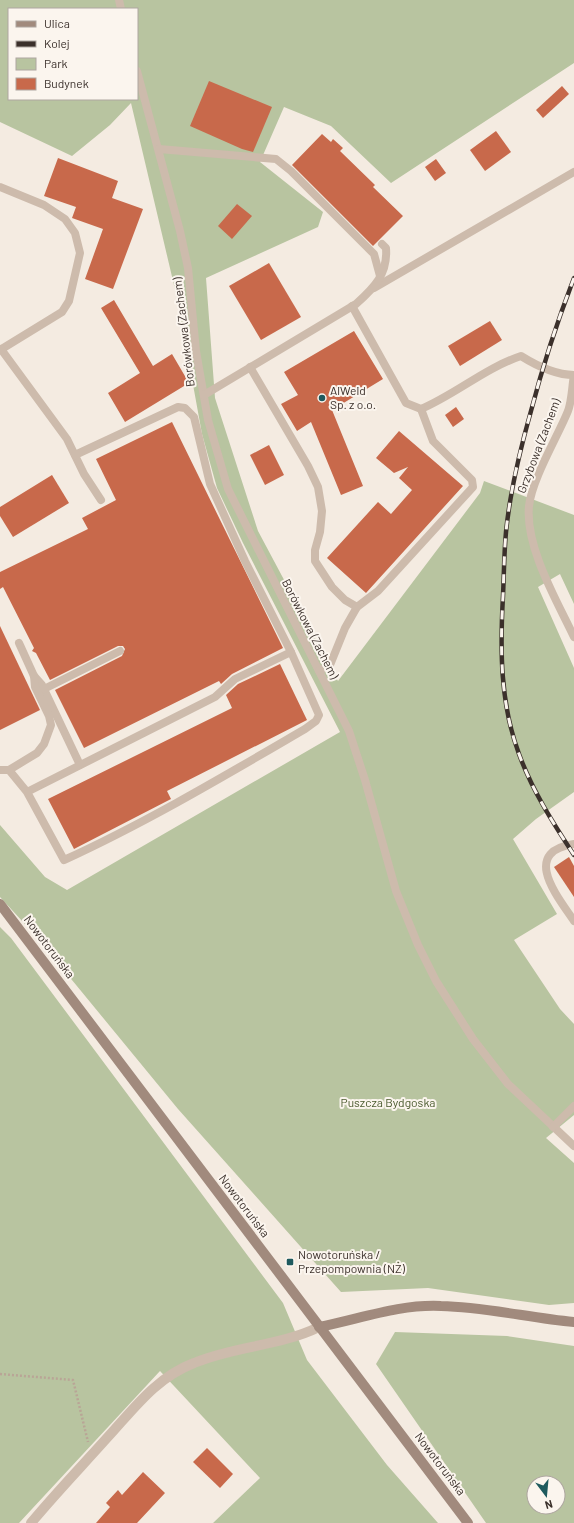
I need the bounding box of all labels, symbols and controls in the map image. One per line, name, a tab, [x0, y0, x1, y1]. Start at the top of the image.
legend	[8, 8, 138, 100]
text: Ulica	[44, 16, 70, 30]
text: Kolej	[44, 36, 70, 50]
text: Park	[44, 56, 68, 70]
text: Budynek	[44, 76, 89, 90]
street label: Borówkowa (Zachem)	[169, 276, 197, 388]
place label: AlWeld Sp. z o.o.	[330, 383, 376, 411]
marker: AlWeld Sp. z o.o.	[317, 393, 327, 403]
street label: Grzybowa (Zachem)	[514, 395, 563, 495]
street label: Borówkowa (Zachem)	[280, 576, 343, 682]
street label: Nowotoruńska	[22, 912, 78, 981]
park label: Puszcza Bydgoska	[341, 1095, 435, 1109]
street label: Nowotoruńska	[217, 1171, 273, 1240]
place label: Nowotoruńska / Przepompownia (NŻ)	[298, 1247, 406, 1275]
marker: Nowotoruńska / Przepompownia (NŻ)	[285, 1257, 295, 1267]
street label: Nowotoruńska	[413, 1429, 469, 1498]
north arrow	[526, 1475, 566, 1515]
text: N	[544, 1498, 554, 1512]

